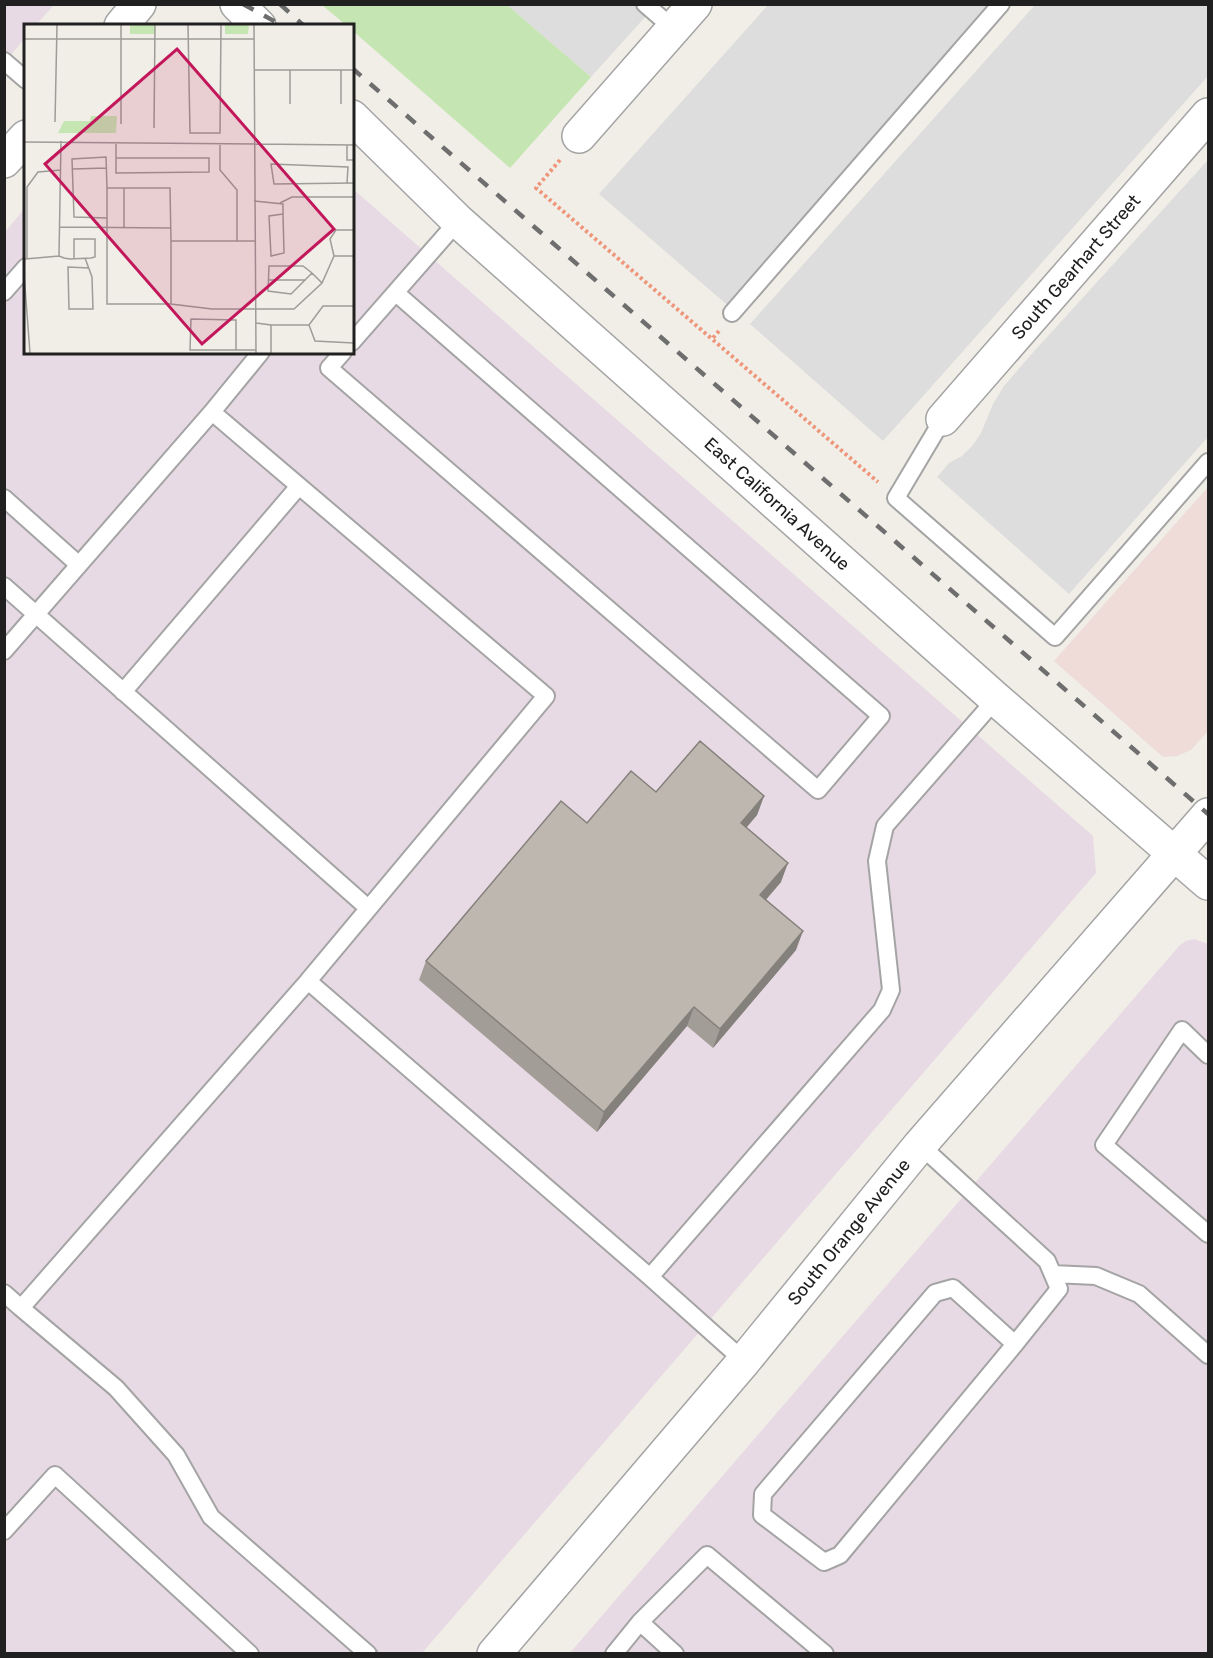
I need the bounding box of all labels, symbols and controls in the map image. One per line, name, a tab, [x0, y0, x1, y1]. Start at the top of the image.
inset map	[24, 24, 354, 354]
street label: South Gearhart Street	[1007, 190, 1145, 344]
street label: East California Avenue	[700, 433, 854, 575]
street label: South Orange Avenue	[783, 1154, 915, 1310]

